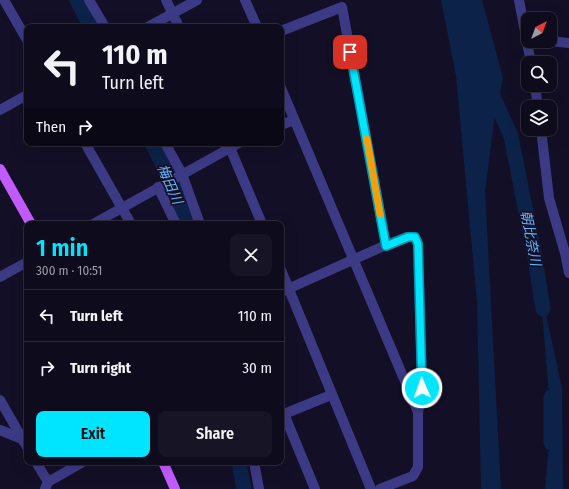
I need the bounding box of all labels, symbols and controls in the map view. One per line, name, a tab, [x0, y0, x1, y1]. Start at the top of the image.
north arrow	[521, 12, 557, 48]
map controls	[521, 12, 557, 136]
pin	[333, 35, 367, 69]
text: 110 m	[102, 38, 168, 71]
icon: left	[36, 40, 88, 92]
icon: arrive	[339, 41, 361, 63]
button: search	[521, 56, 557, 92]
text: Turn left	[102, 72, 164, 94]
button: layers	[521, 100, 557, 136]
icon: right	[74, 116, 96, 138]
text: Then	[36, 118, 66, 136]
water label: 梅田川	[153, 162, 187, 209]
water label: 朝比奈川	[517, 209, 545, 269]
text: 1 min	[36, 234, 88, 262]
button: close	[230, 234, 272, 276]
text: 300 m · 10:51	[36, 263, 102, 278]
icon: left	[36, 305, 58, 327]
text: Turn left	[70, 307, 123, 325]
text: 110 m	[238, 307, 272, 325]
icon: right	[36, 357, 58, 379]
text: Turn right	[70, 359, 131, 377]
text: 30 m	[242, 359, 272, 377]
position arrow	[401, 367, 443, 409]
button: Exit	[36, 411, 150, 457]
button: Share	[158, 411, 272, 457]

